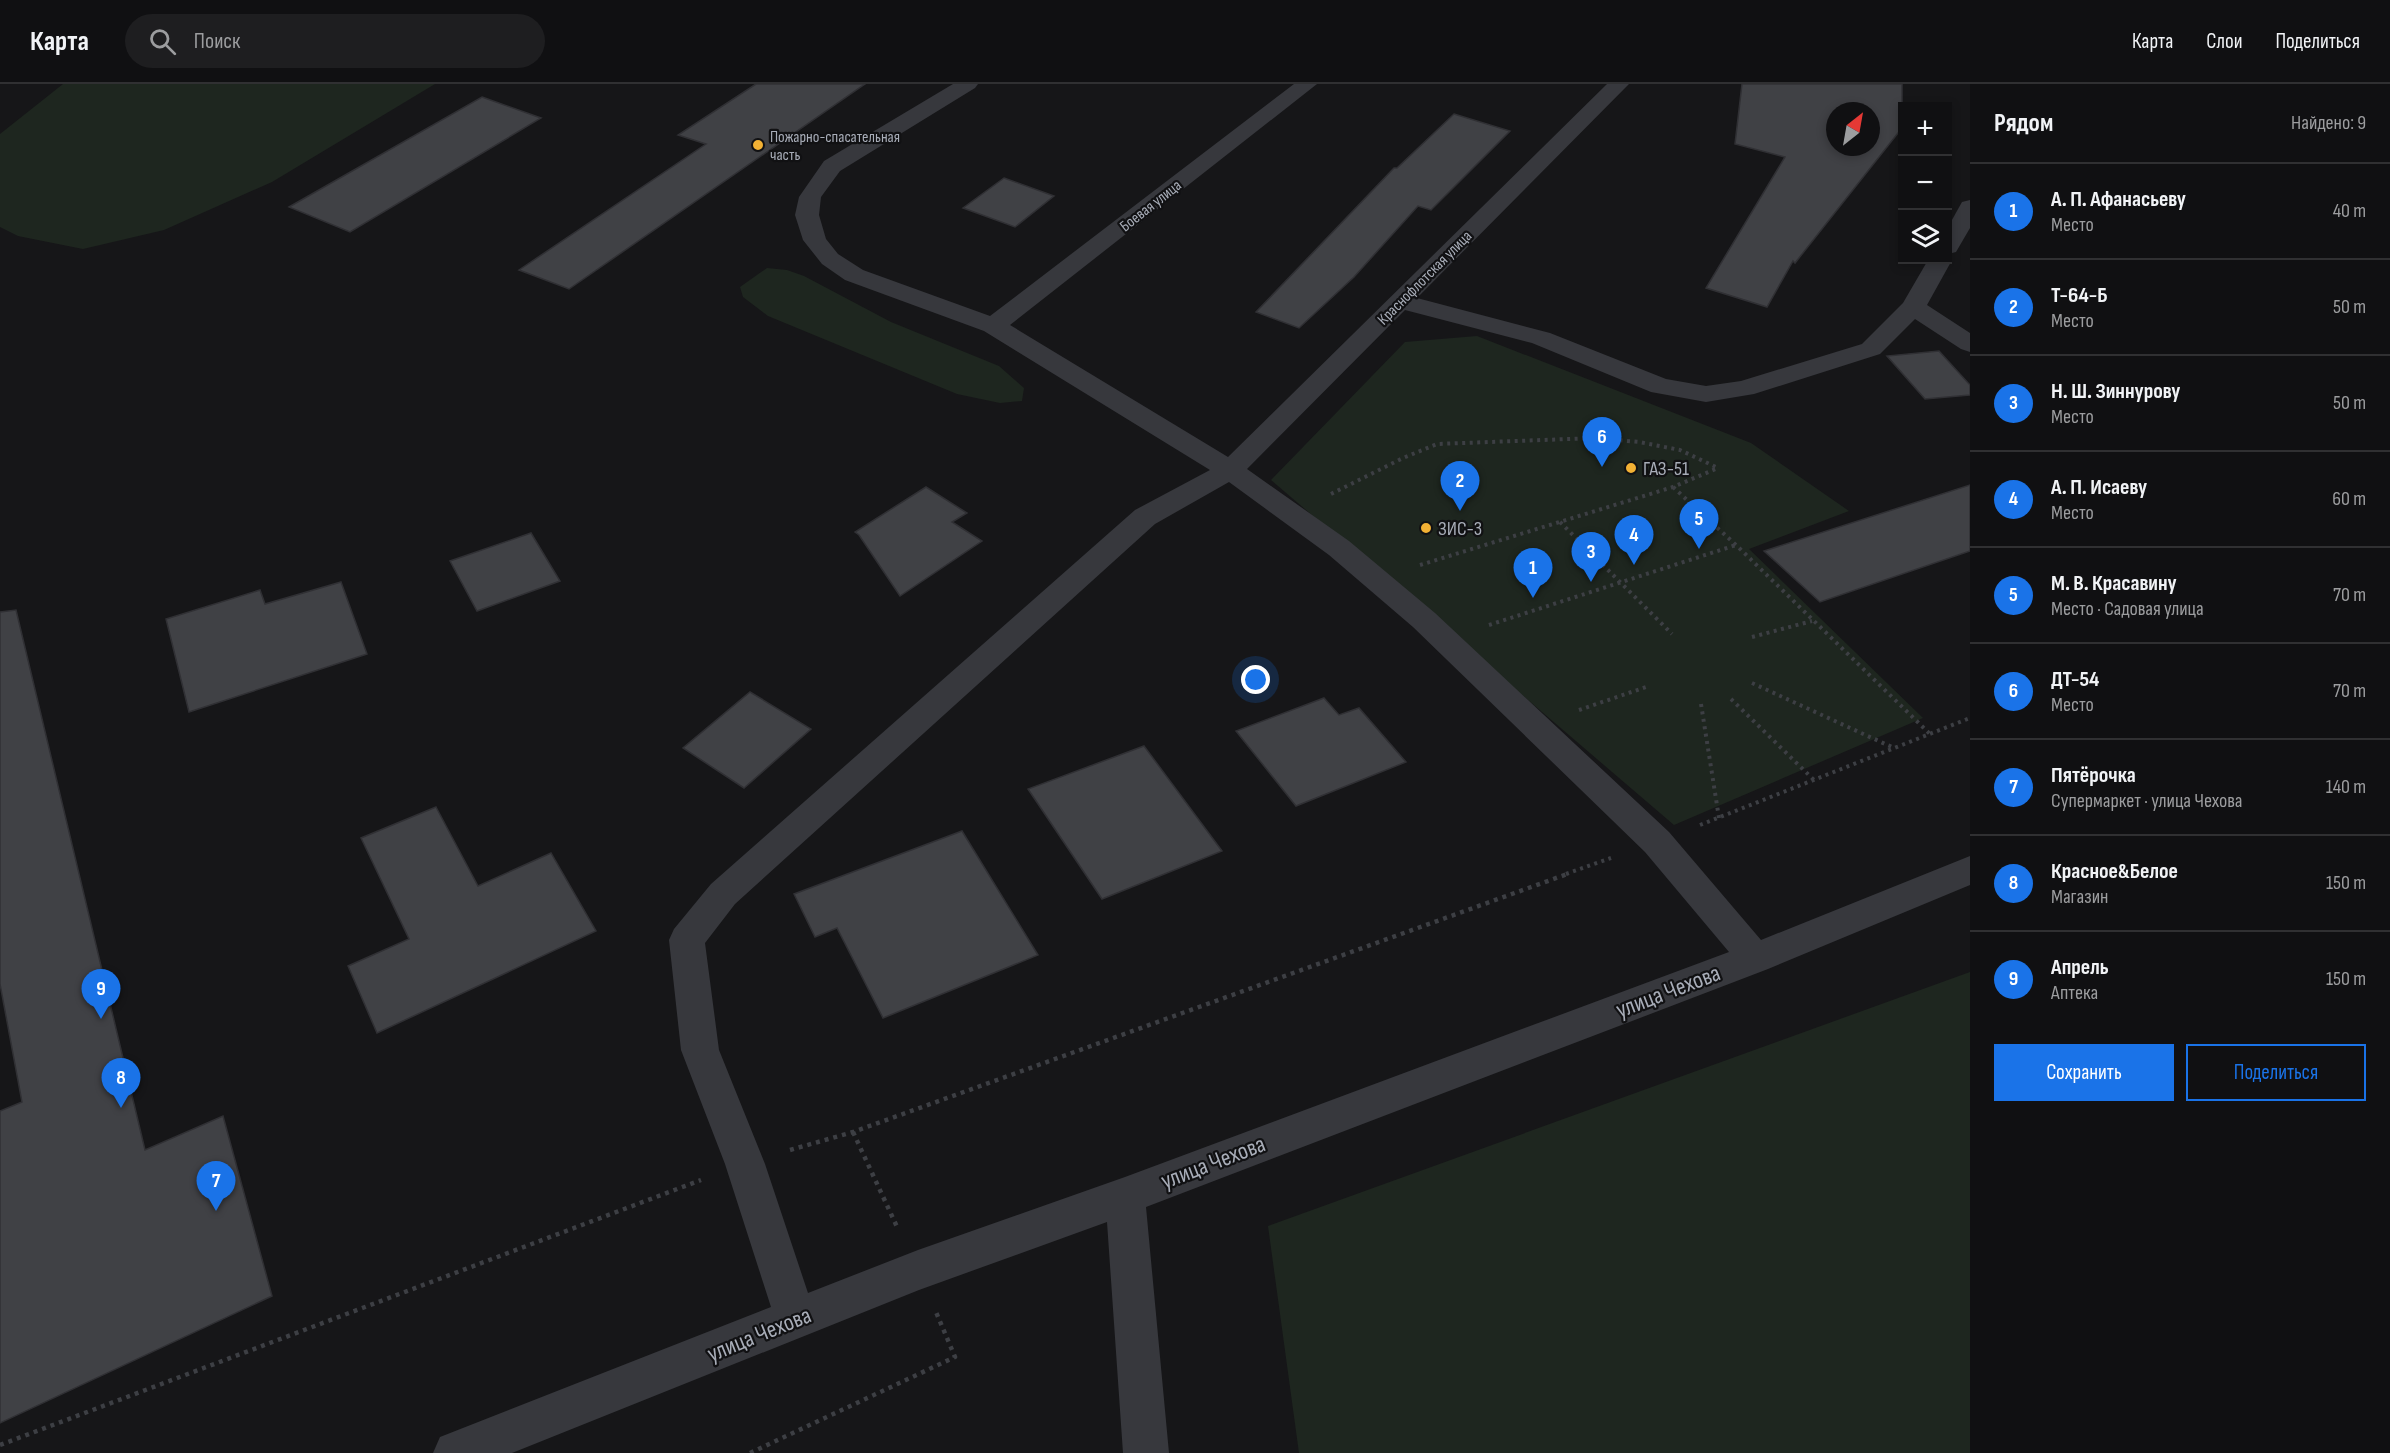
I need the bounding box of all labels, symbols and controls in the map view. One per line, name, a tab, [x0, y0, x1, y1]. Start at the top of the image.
search box	[125, 14, 545, 68]
text: Карта	[30, 25, 89, 58]
icon: search	[146, 25, 179, 58]
text: Поиск	[194, 28, 240, 55]
text: Карта	[2132, 29, 2173, 54]
text: Слои	[2206, 29, 2242, 54]
text: Поделиться	[2275, 29, 2360, 54]
north arrow	[1826, 102, 1880, 156]
map controls	[1898, 102, 1952, 264]
button: +	[1898, 102, 1952, 156]
text: Рядом	[1994, 108, 2053, 139]
text: Найдено: 9	[2291, 111, 2366, 135]
place label: Пожарно-спасательная часть	[770, 128, 900, 165]
marker: Пожарно-спасательная часть	[751, 138, 765, 152]
button: −	[1898, 156, 1952, 210]
street label: Боевая улица	[1116, 176, 1185, 236]
text: А. П. Афанасьеву	[2051, 186, 2186, 213]
text: 1	[2010, 199, 2017, 223]
text: 40 m	[2333, 199, 2366, 223]
button: layers	[1898, 210, 1952, 264]
text: Место	[2051, 213, 2094, 237]
street label: Краснофлотская улица	[1374, 227, 1476, 329]
text: Т-64-Б	[2051, 282, 2108, 309]
text: 2	[2009, 295, 2018, 319]
text: 50 m	[2333, 295, 2366, 319]
text: Место	[2051, 309, 2094, 333]
text: Н. Ш. Зиннурову	[2051, 378, 2180, 405]
text: 3	[2009, 391, 2018, 415]
text: 50 m	[2333, 391, 2366, 415]
text: Место	[2051, 405, 2094, 429]
pin: 6	[1582, 418, 1622, 467]
place label: ГАЗ-51	[1643, 457, 1689, 481]
marker: ГАЗ-51	[1624, 461, 1638, 475]
pin: 2	[1440, 462, 1480, 511]
text: А. П. Исаеву	[2051, 474, 2147, 501]
text: 4	[2009, 487, 2018, 511]
text: 60 m	[2332, 487, 2366, 511]
pin: 5	[1680, 500, 1718, 549]
text: Место	[2051, 501, 2094, 525]
pin: 4	[1614, 516, 1654, 565]
place label: ЗИС-3	[1438, 517, 1482, 541]
marker: ЗИС-3	[1419, 521, 1433, 535]
pin: 3	[1572, 532, 1610, 582]
pin: 1	[1514, 548, 1552, 598]
text: М. В. Красавину	[2051, 570, 2177, 597]
text: 5	[2009, 583, 2018, 607]
text: 70 m	[2333, 583, 2366, 607]
text: Место · Садовая улица	[2051, 597, 2204, 621]
your location	[1241, 665, 1270, 694]
text: ДТ-54	[2051, 666, 2099, 693]
text: 6	[2009, 679, 2018, 703]
text: 70 m	[2333, 679, 2366, 703]
text: Место	[2051, 693, 2094, 717]
text: Пятёрочка	[2051, 762, 2136, 789]
text: 7	[2009, 775, 2018, 799]
text: 140 m	[2326, 775, 2366, 799]
text: Супермаркет · улица Чехова	[2051, 789, 2242, 813]
text: Красное&Белое	[2051, 858, 2178, 885]
text: 8	[2009, 871, 2018, 895]
text: 150 m	[2326, 871, 2366, 895]
text: Магазин	[2051, 885, 2108, 909]
text: Апрель	[2051, 954, 2109, 981]
street label: улица Чехова	[1612, 958, 1724, 1025]
text: 9	[2009, 967, 2018, 991]
text: 150 m	[2326, 967, 2366, 991]
pin: 9	[82, 970, 120, 1019]
text: Аптека	[2051, 981, 2098, 1005]
button: Сохранить	[1994, 1044, 2174, 1101]
button: Поделиться	[2186, 1044, 2366, 1101]
pin: 8	[102, 1058, 140, 1108]
street label: улица Чехова	[1157, 1129, 1269, 1196]
pin: 7	[196, 1162, 236, 1211]
street label: улица Чехова	[703, 1301, 815, 1368]

